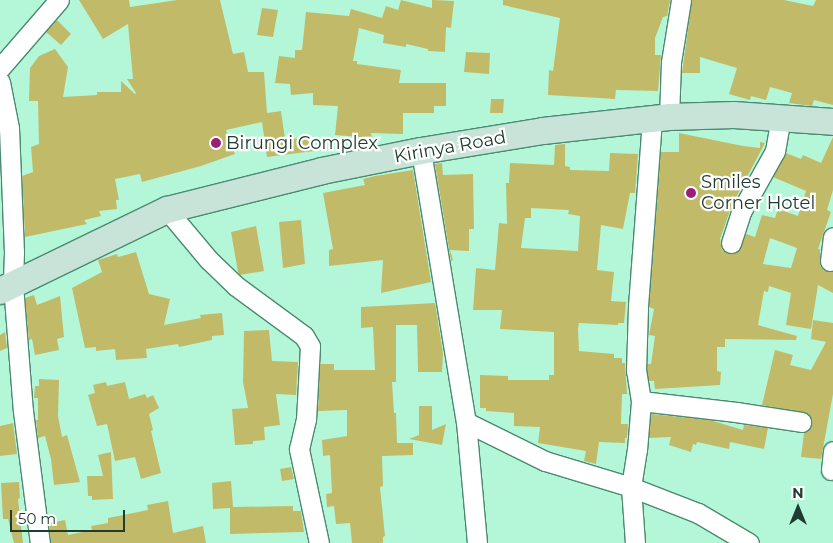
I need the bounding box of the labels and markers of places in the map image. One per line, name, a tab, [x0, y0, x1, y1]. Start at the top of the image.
place label: Birungi Complex	[226, 132, 378, 154]
marker: Birungi Complex	[210, 137, 222, 149]
place label: Smiles Corner Hotel	[701, 172, 815, 214]
marker: Smiles Corner Hotel	[685, 187, 697, 199]

